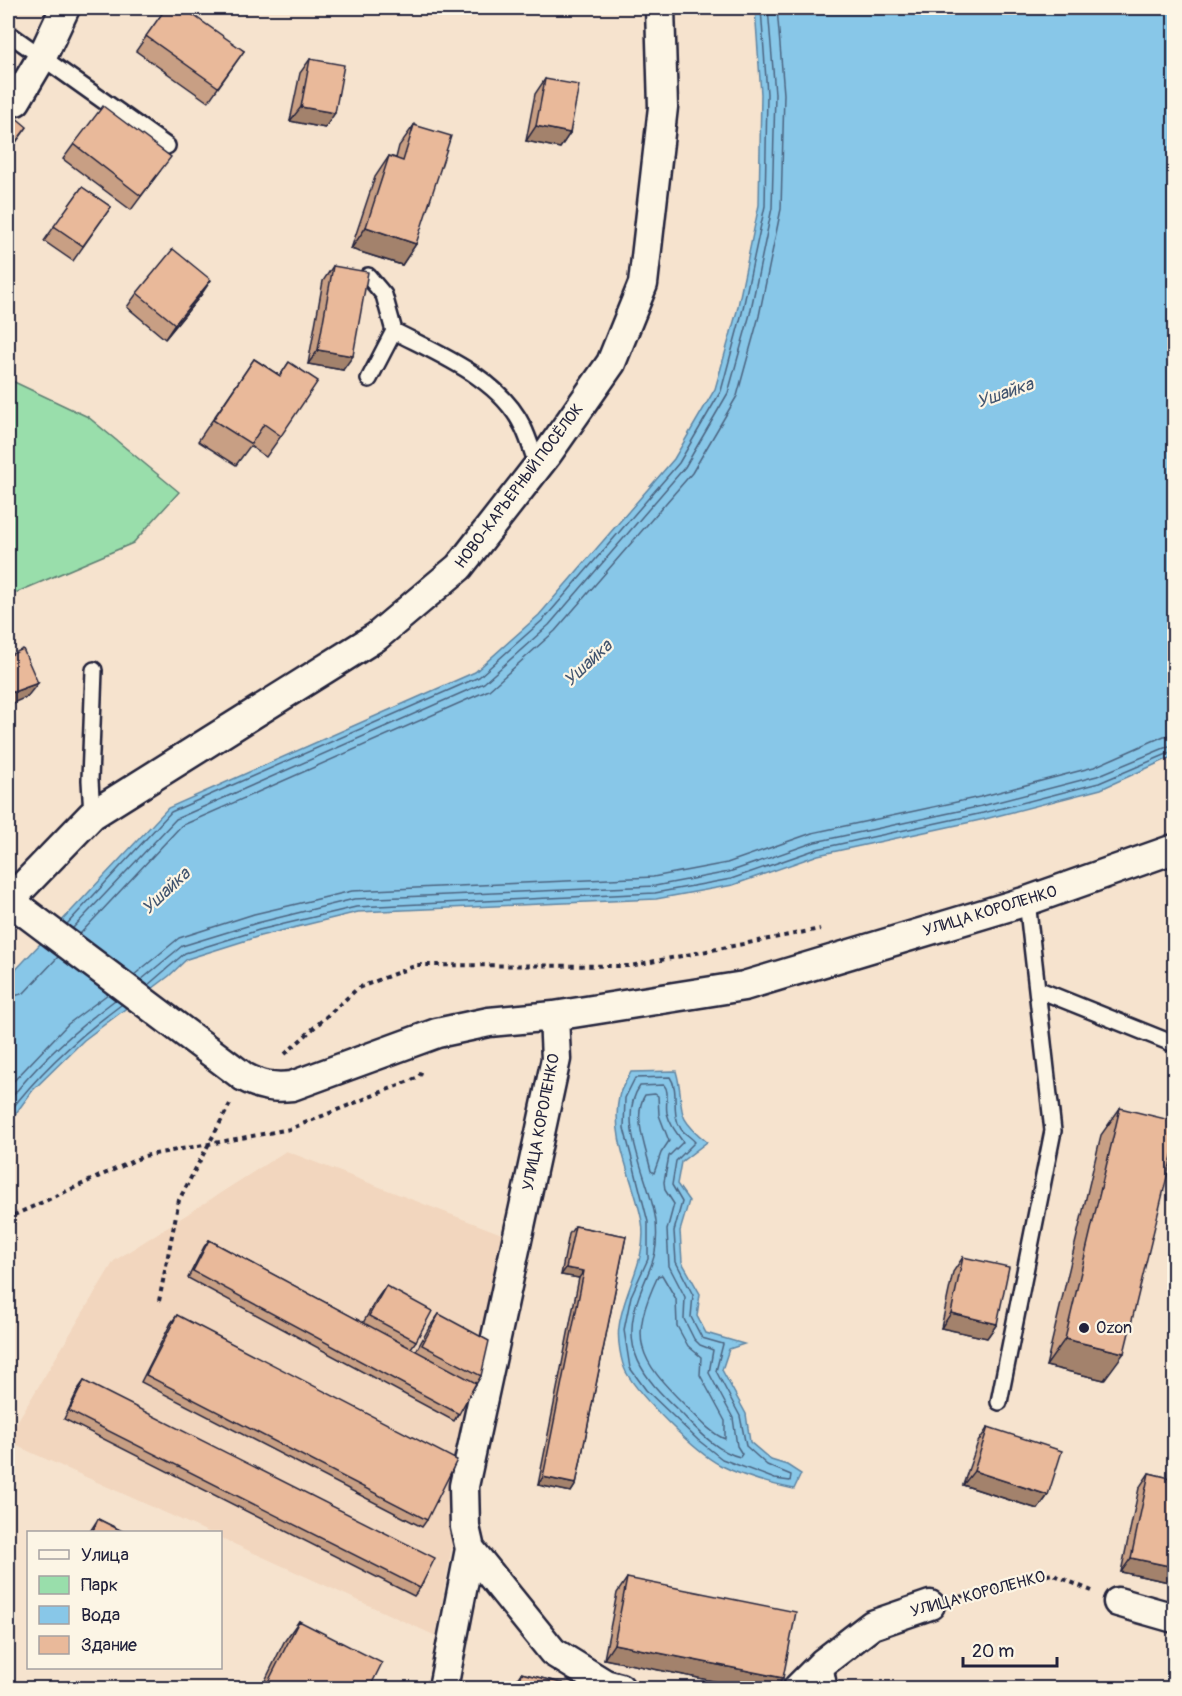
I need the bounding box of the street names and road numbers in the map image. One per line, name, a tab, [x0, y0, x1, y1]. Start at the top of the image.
street label: НОВО-КАРЬЕРНЫЙ ПОСЁЛОК	[450, 400, 588, 572]
street label: УЛИЦА КОРОЛЕНКО	[921, 881, 1059, 941]
street label: УЛИЦА КОРОЛЕНКО	[518, 1052, 564, 1192]
street label: УЛИЦА КОРОЛЕНКО	[908, 1566, 1048, 1622]

